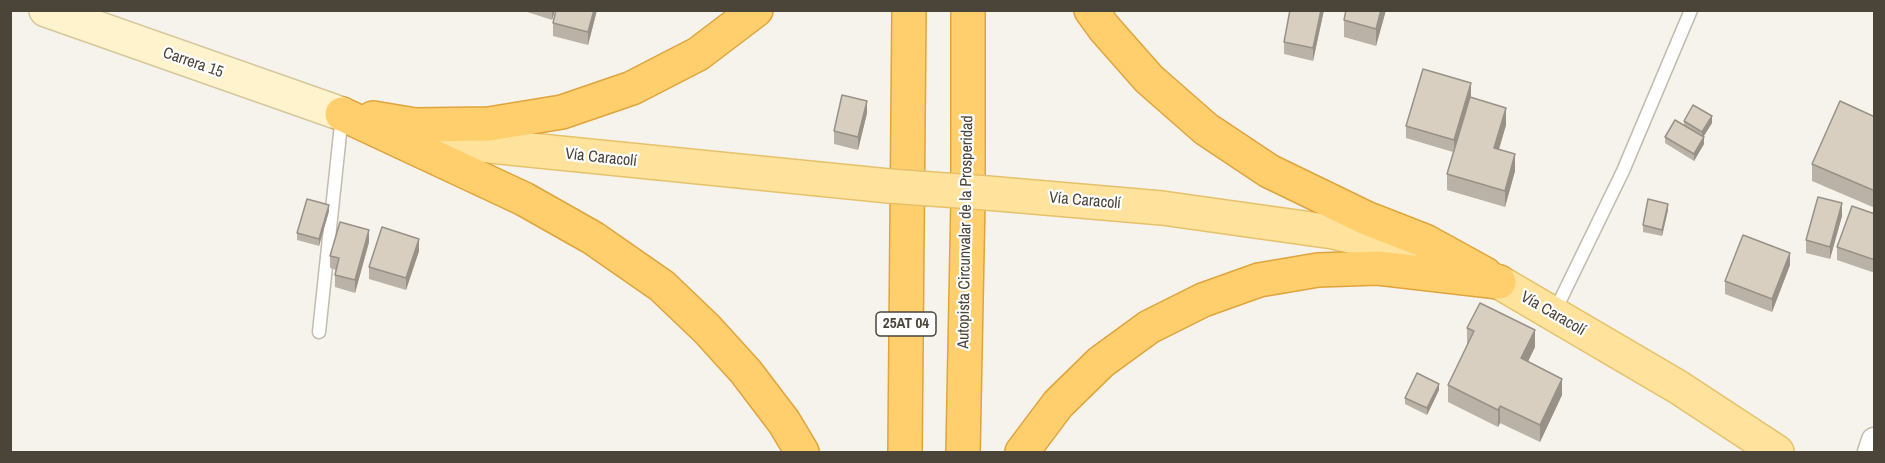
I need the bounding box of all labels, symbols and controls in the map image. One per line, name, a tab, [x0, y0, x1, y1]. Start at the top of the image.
street label: Carrera 15	[160, 44, 226, 82]
street label: Autopista Circunvalar de la Prosperidad	[954, 115, 978, 349]
street label: Vía Caracolí	[564, 145, 638, 171]
street label: Vía Caracolí	[1048, 188, 1122, 214]
street label: Vía Caracolí	[1517, 288, 1589, 340]
road number: 25AT 04	[876, 312, 936, 336]

